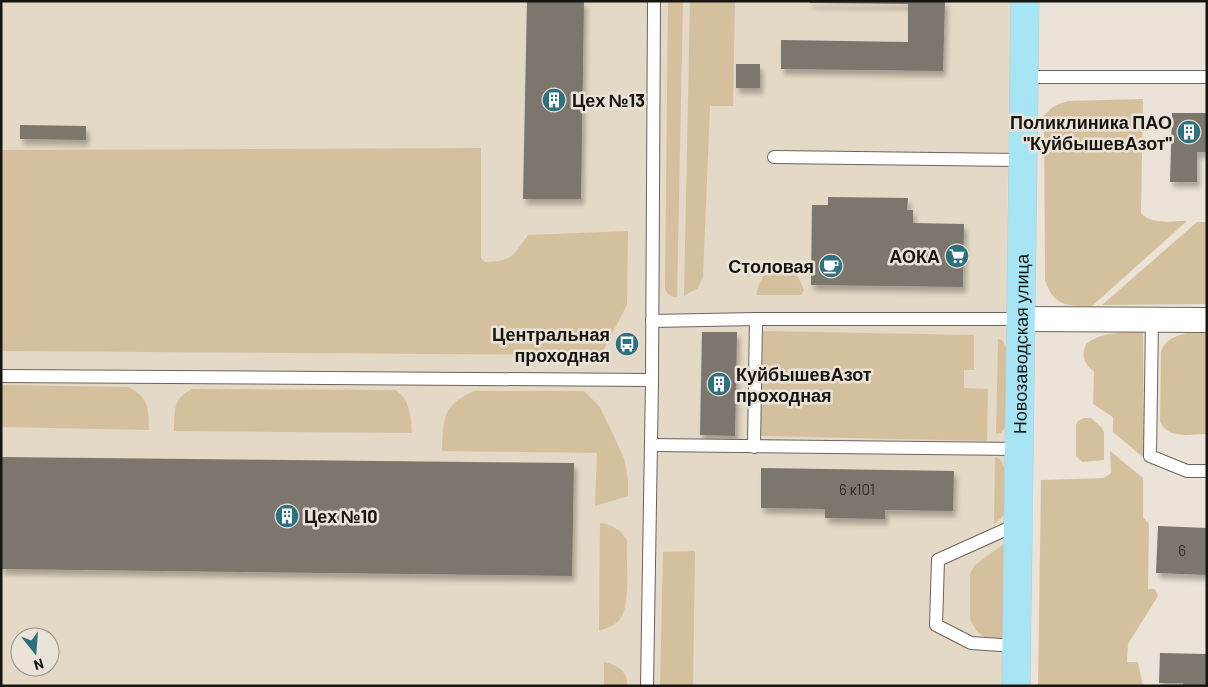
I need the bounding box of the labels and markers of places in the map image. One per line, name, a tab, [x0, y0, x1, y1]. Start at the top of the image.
building icon: Цех №13	[541, 87, 567, 113]
place label: Цех №13	[572, 89, 645, 111]
place label: Поликлиника ПАО "КуйбышевАзот"	[1010, 111, 1173, 154]
building icon: Поликлиника ПАО "КуйбышевАзот"	[1176, 119, 1202, 145]
supermarket icon: АОКА	[944, 243, 970, 269]
place label: АОКА	[889, 245, 940, 267]
cafe icon: Столовая	[818, 253, 844, 279]
place label: Столовая	[728, 255, 814, 277]
place label: Центральная проходная	[492, 323, 610, 366]
bus stop icon: Центральная проходная	[614, 331, 640, 357]
place label: КуйбышевАзот проходная	[736, 363, 872, 406]
building icon: КуйбышевАзот проходная	[706, 371, 732, 397]
building icon: Цех №10	[274, 503, 300, 529]
place label: Цех №10	[304, 505, 377, 527]

